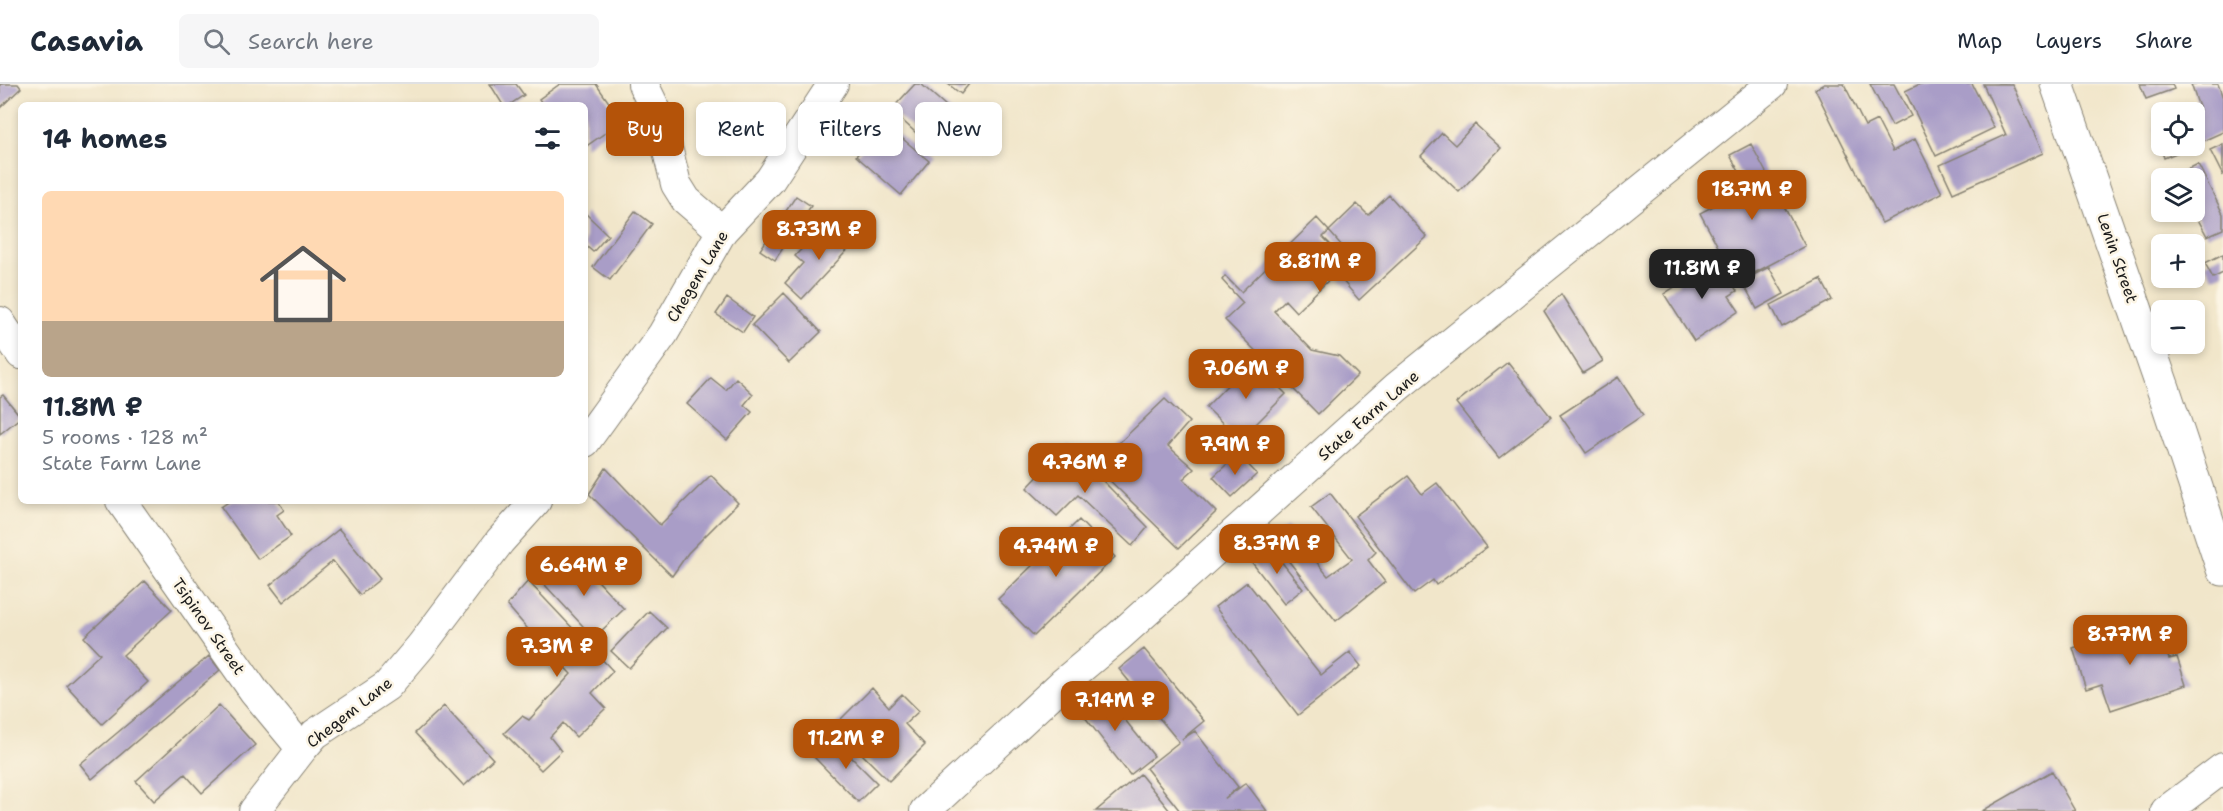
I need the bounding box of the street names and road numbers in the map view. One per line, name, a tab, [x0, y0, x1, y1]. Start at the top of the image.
street label: Lenin Street	[2092, 211, 2143, 306]
street label: Chegem Lane	[662, 227, 733, 326]
street label: State Farm Lane	[1313, 366, 1423, 465]
street label: Tsipinov Street	[167, 574, 250, 679]
street label: Chegem Lane	[302, 672, 397, 752]

